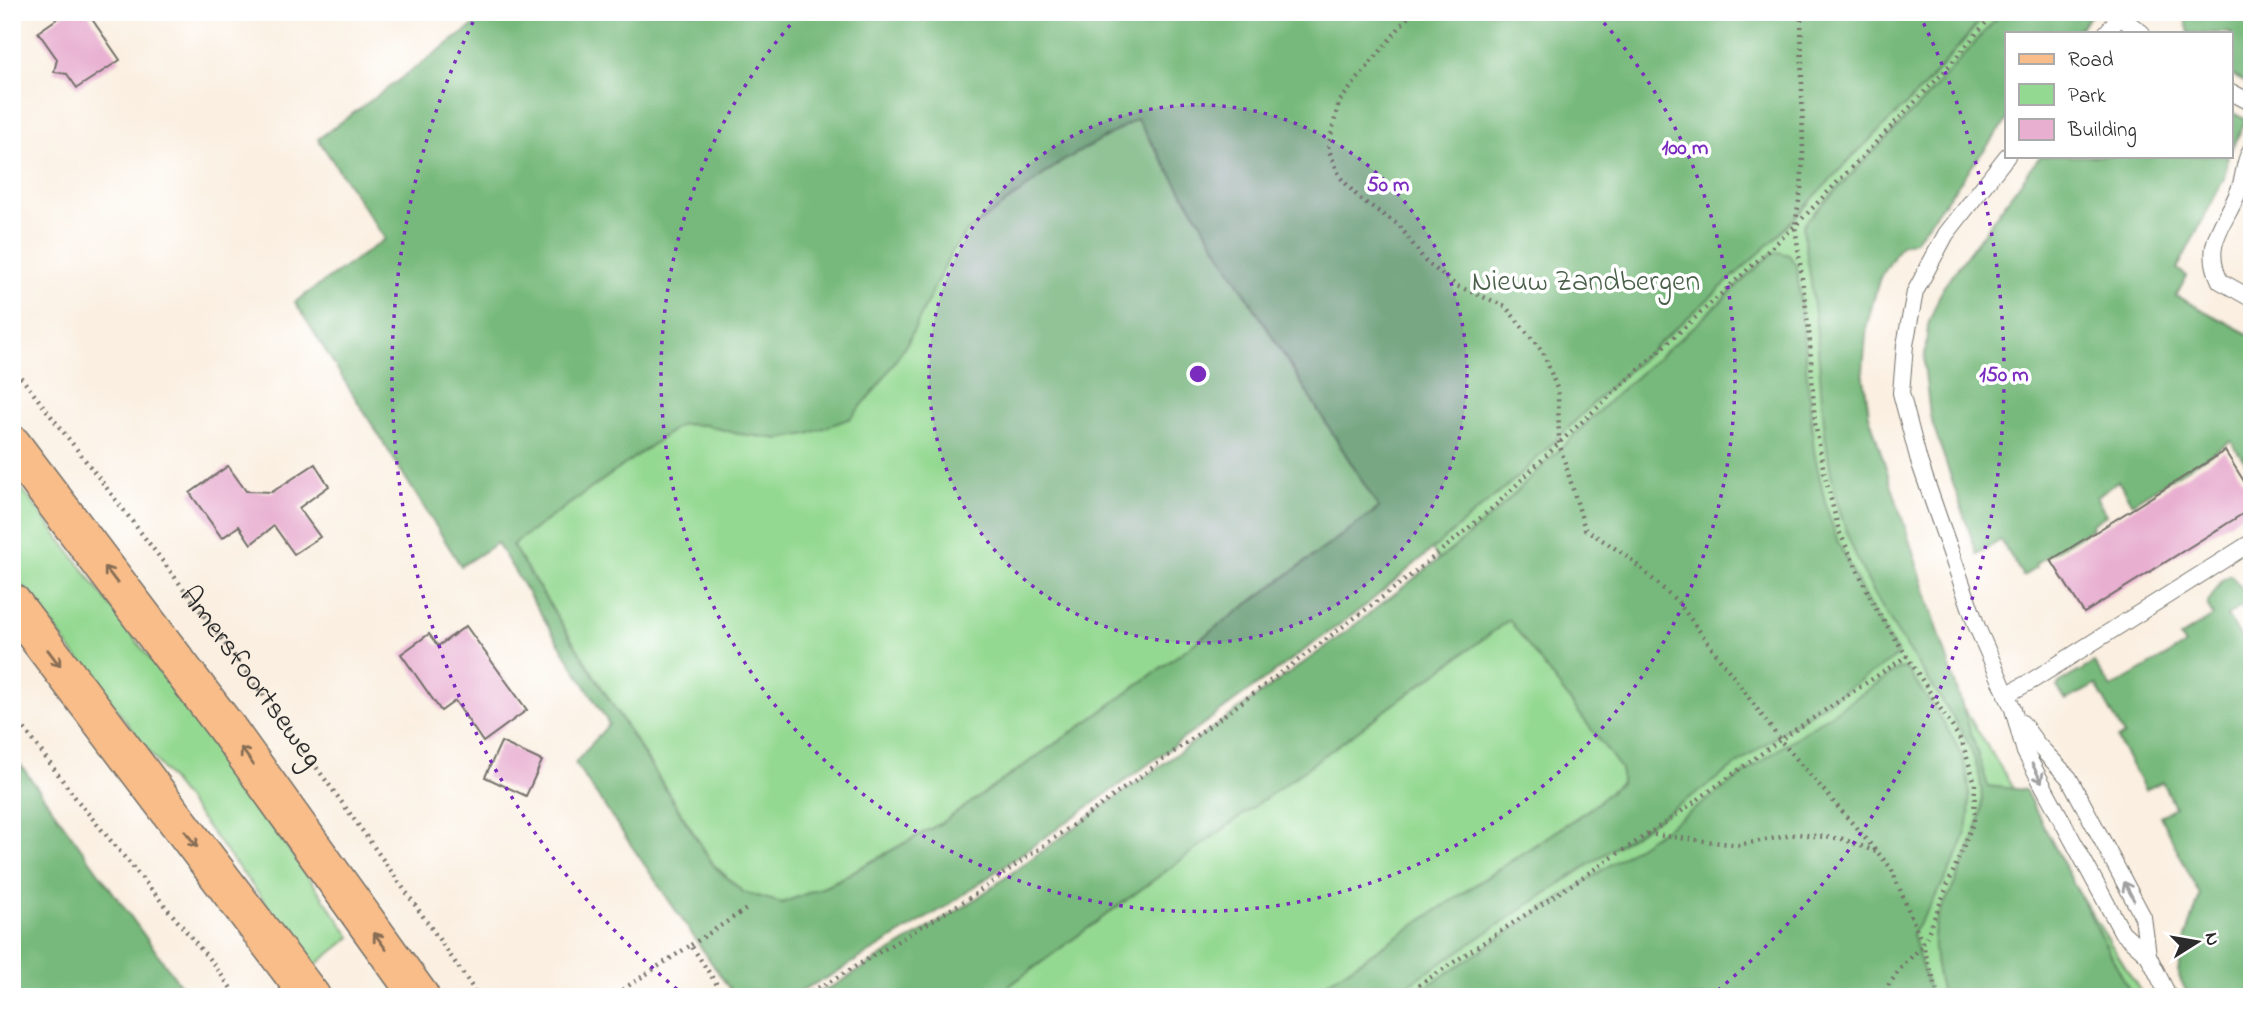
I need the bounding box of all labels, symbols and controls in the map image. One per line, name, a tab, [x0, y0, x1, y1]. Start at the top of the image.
legend	[2005, 32, 2232, 158]
text: Road	[2068, 46, 2114, 76]
text: Park	[2068, 82, 2107, 112]
text: Building	[2067, 116, 2137, 148]
text: 100 m	[1662, 134, 1708, 164]
text: 50 m	[1367, 171, 1409, 201]
park label: Nieuw Zandbergen	[1472, 261, 1700, 305]
text: 150 m	[1979, 361, 2029, 391]
centre of rings	[1186, 362, 1210, 386]
one-way arrow	[103, 566, 118, 584]
street label: Amersfoortseweg	[167, 577, 333, 778]
one-way arrow	[46, 648, 61, 666]
one-way arrow	[240, 747, 254, 766]
one-way arrow	[2031, 762, 2044, 783]
one-way arrow	[184, 829, 199, 848]
one-way arrow	[2122, 881, 2136, 901]
north arrow	[2162, 908, 2232, 978]
text: N	[2197, 930, 2226, 948]
one-way arrow	[373, 932, 387, 951]

